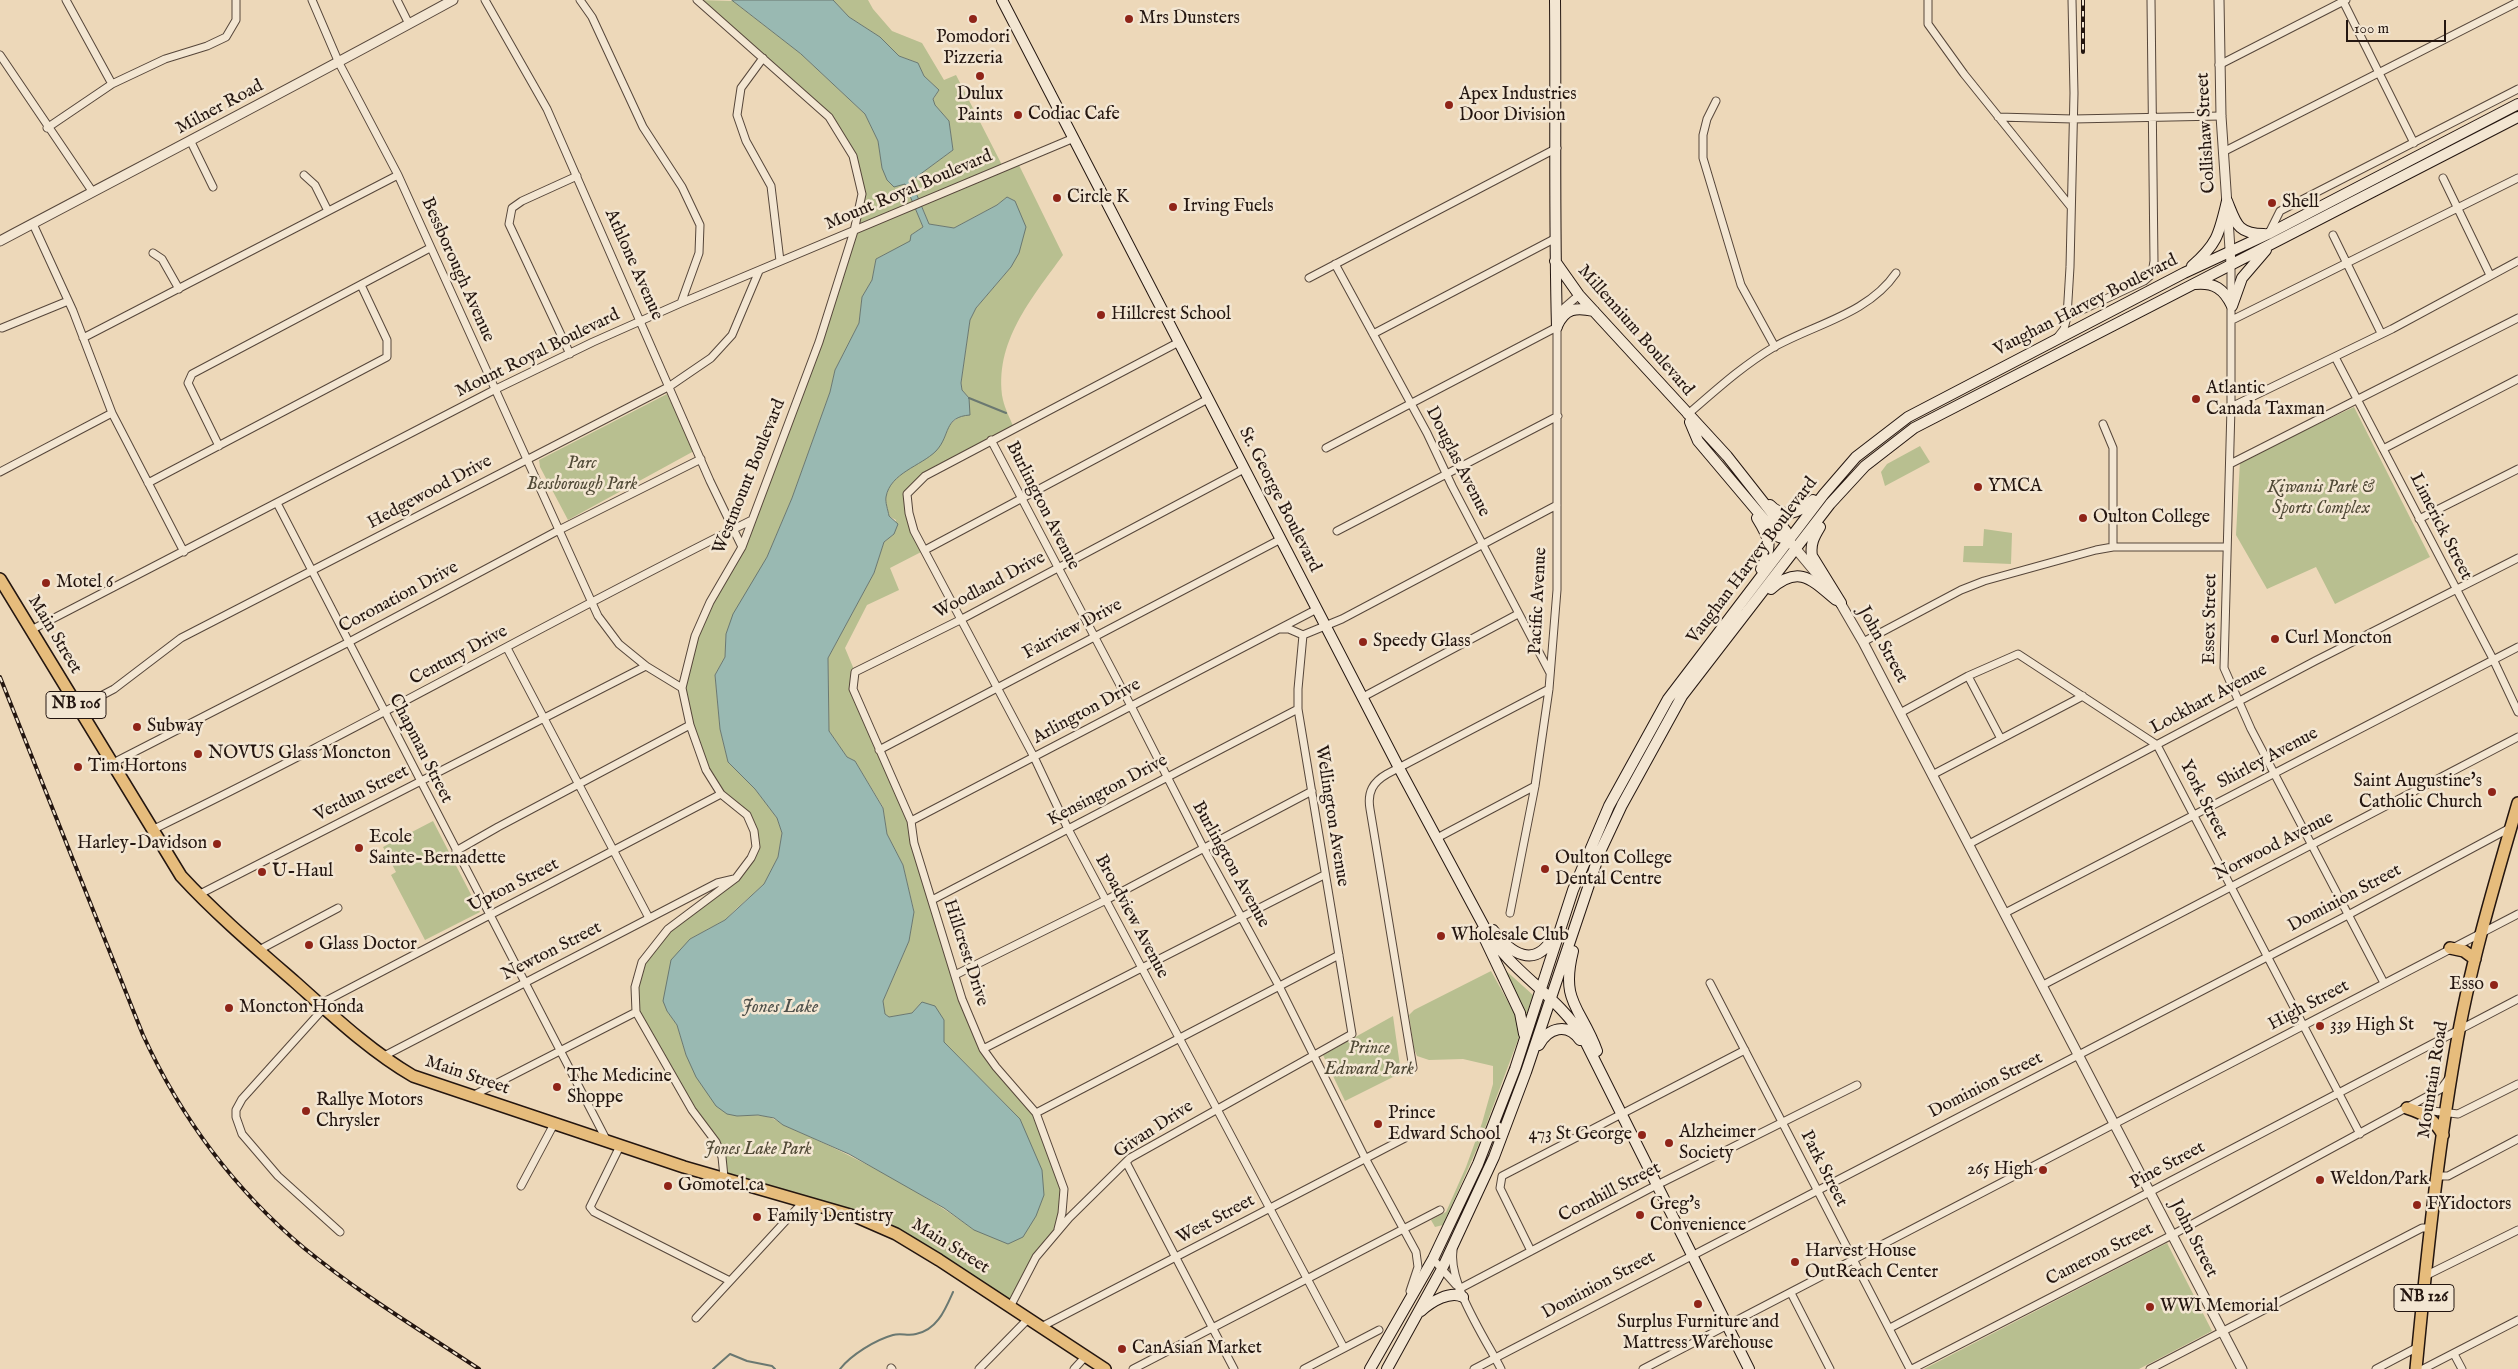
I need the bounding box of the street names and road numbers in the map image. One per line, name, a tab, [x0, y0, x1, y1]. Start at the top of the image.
street label: Collishaw Street	[2193, 72, 2221, 194]
street label: Milner Road	[173, 76, 267, 140]
street label: Mount Royal Boulevard	[822, 146, 996, 236]
street label: Bessborough Avenue	[415, 194, 499, 346]
street label: Athlone Avenue	[599, 206, 667, 324]
street label: Vaughan Harvey Boulevard	[1991, 250, 2181, 362]
street label: Millennium Boulevard	[1572, 261, 1698, 401]
street label: Mount Royal Boulevard	[452, 305, 624, 403]
street label: Westmount Boulevard	[709, 396, 791, 558]
street label: Douglas Avenue	[1420, 403, 1494, 521]
street label: St. George Boulevard	[1233, 424, 1325, 576]
street label: Burlington Avenue	[1000, 438, 1084, 574]
street label: Hedgewood Drive	[364, 451, 496, 535]
street label: Limerick Street	[2404, 470, 2476, 584]
street label: Vaughan Harvey Boulevard	[1683, 473, 1823, 649]
street label: Pacific Avenue	[1525, 547, 1553, 655]
street label: Woodland Drive	[931, 548, 1049, 624]
street label: Coronation Drive	[336, 557, 462, 639]
street label: Essex Street	[2199, 573, 2223, 665]
street label: Main Street	[22, 592, 86, 678]
street label: Fairview Drive	[1020, 595, 1126, 665]
street label: John Street	[1852, 603, 1912, 687]
street label: Century Drive	[406, 621, 512, 691]
street label: Lockhart Avenue	[2147, 660, 2271, 740]
street label: Arlington Drive	[1029, 674, 1145, 750]
street label: Chapman Street	[383, 691, 457, 807]
road number: NB 106	[46, 692, 106, 718]
street label: Shirley Avenue	[2214, 723, 2322, 795]
street label: Wellington Avenue	[1309, 744, 1353, 888]
street label: Kensington Drive	[1044, 750, 1172, 832]
street label: York Street	[2174, 757, 2232, 843]
street label: Verdun Street	[311, 761, 413, 827]
street label: Burlington Avenue	[1186, 798, 1274, 932]
street label: Norwood Avenue	[2211, 808, 2337, 886]
street label: Broadview Avenue	[1089, 851, 1173, 983]
street label: Upton Street	[465, 854, 563, 918]
street label: Dominion Street	[2285, 860, 2405, 938]
street label: Hillcrest Drive	[938, 897, 992, 1009]
street label: Newton Street	[498, 918, 606, 986]
street label: High Street	[2265, 976, 2353, 1036]
street label: Mountain Road	[2414, 1020, 2454, 1140]
street label: Dominion Street	[1925, 1048, 2047, 1124]
street label: Main Street	[422, 1052, 512, 1100]
street label: Givan Drive	[1110, 1096, 1198, 1164]
street label: Park Street	[1795, 1127, 1851, 1211]
street label: Pine Street	[2127, 1137, 2209, 1195]
street label: Cornhill Street	[1555, 1158, 1665, 1228]
street label: West Street	[1173, 1190, 1259, 1250]
street label: John Street	[2164, 1197, 2222, 1281]
street label: Main Street	[907, 1215, 993, 1279]
street label: Cameron Street	[2043, 1219, 2157, 1291]
street label: Dominion Street	[1539, 1247, 1659, 1325]
road number: NB 126	[2394, 1285, 2454, 1312]

